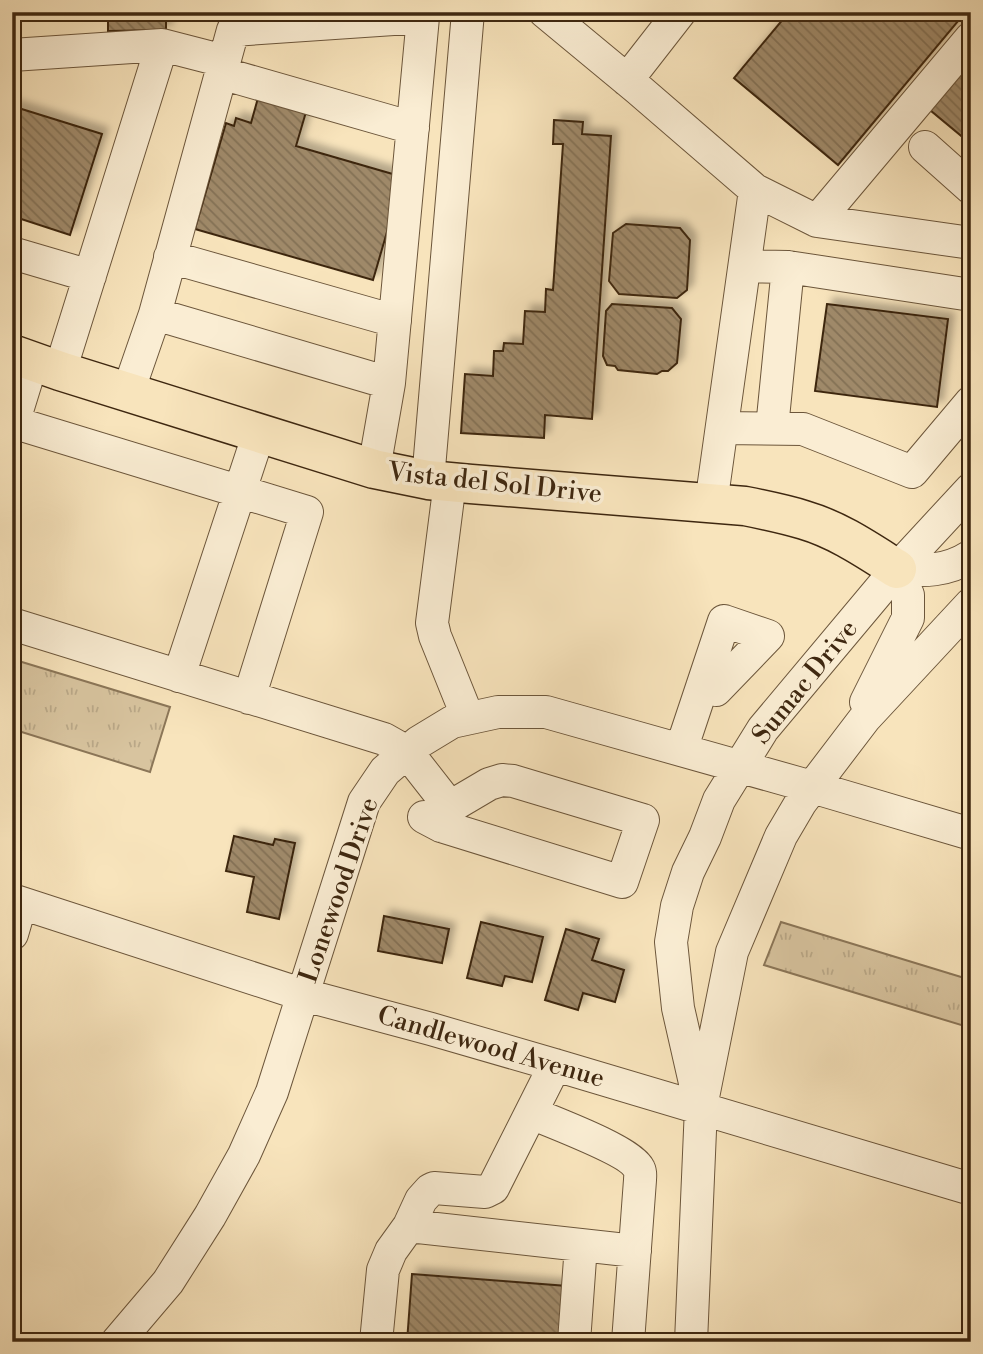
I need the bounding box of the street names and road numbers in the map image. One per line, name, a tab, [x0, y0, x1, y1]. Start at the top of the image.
street label: Vista del Sol Drive	[385, 456, 604, 510]
street label: Sumac Drive	[745, 614, 865, 750]
street label: Lonewood Drive	[292, 793, 386, 987]
street label: Candlewood Avenue	[374, 999, 608, 1095]

